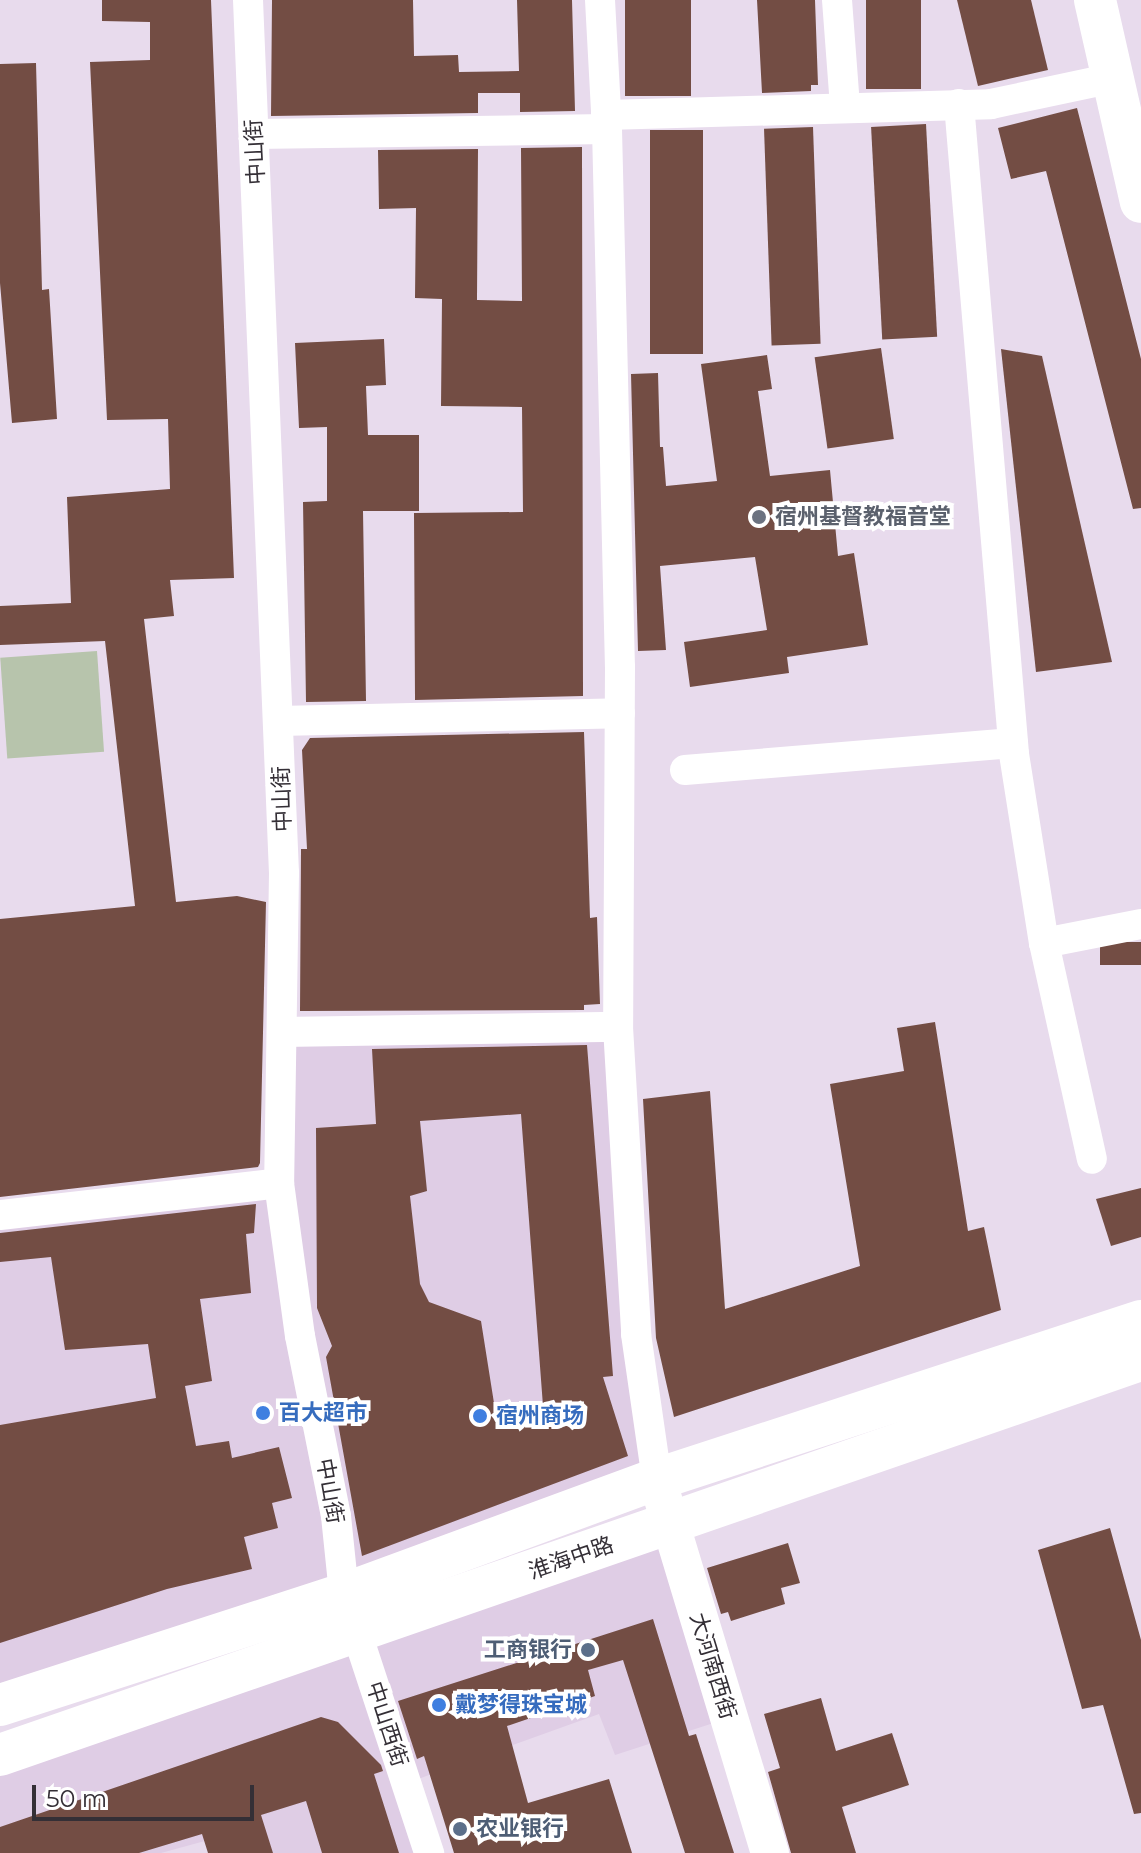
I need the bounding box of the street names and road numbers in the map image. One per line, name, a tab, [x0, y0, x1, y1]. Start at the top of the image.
street label: 中山街	[240, 118, 270, 186]
street label: 中山街	[268, 766, 296, 832]
street label: 中山街	[311, 1456, 349, 1526]
street label: 淮海中路	[525, 1531, 617, 1585]
street label: 大河南西街	[684, 1610, 742, 1722]
street label: 中山西街	[361, 1678, 413, 1770]

